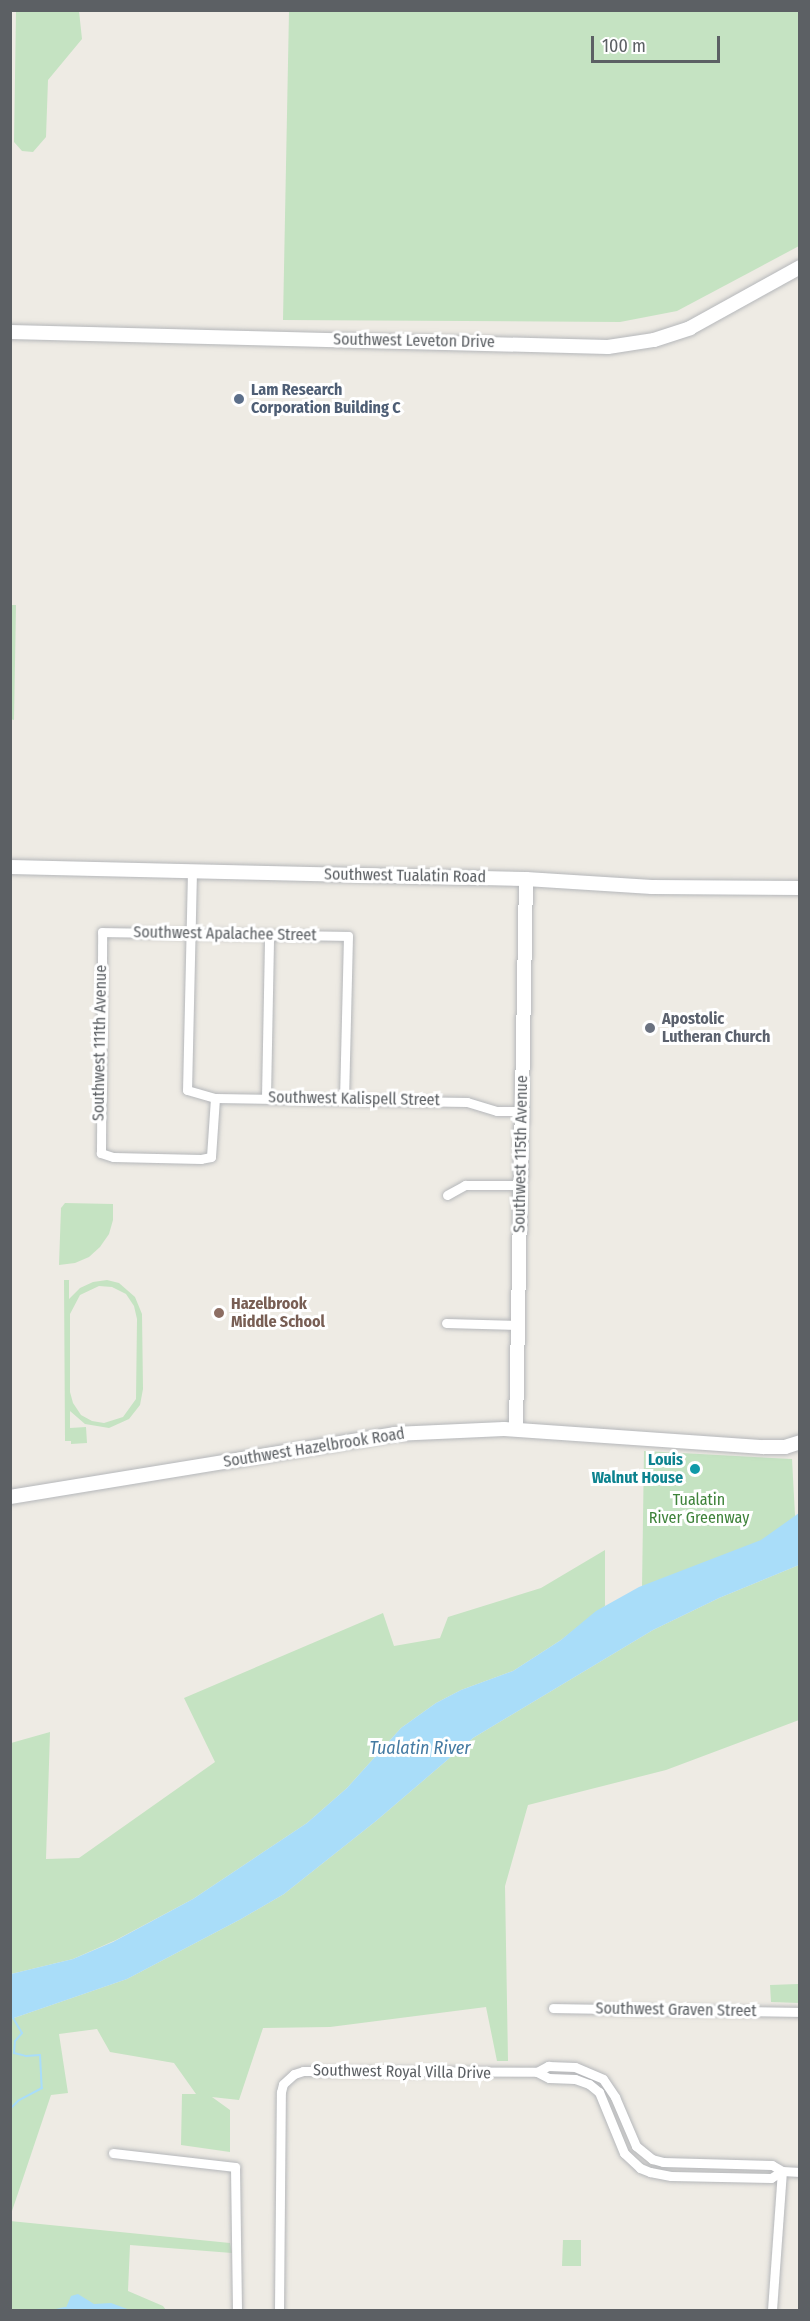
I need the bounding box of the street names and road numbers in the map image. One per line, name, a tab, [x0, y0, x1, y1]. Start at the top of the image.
street label: Southwest Leveton Drive	[333, 330, 495, 352]
street label: Southwest Tualatin Road	[324, 865, 486, 887]
street label: Southwest Apalachee Street	[133, 923, 317, 945]
street label: Southwest 111th Avenue	[89, 965, 111, 1121]
street label: Southwest 115th Avenue	[510, 1075, 532, 1233]
street label: Southwest Kalispell Street	[268, 1088, 440, 1110]
street label: Southwest Hazelbrook Road	[222, 1424, 406, 1472]
street label: Southwest Graven Street	[595, 1999, 757, 2021]
street label: Southwest Royal Villa Drive	[313, 2061, 491, 2083]

